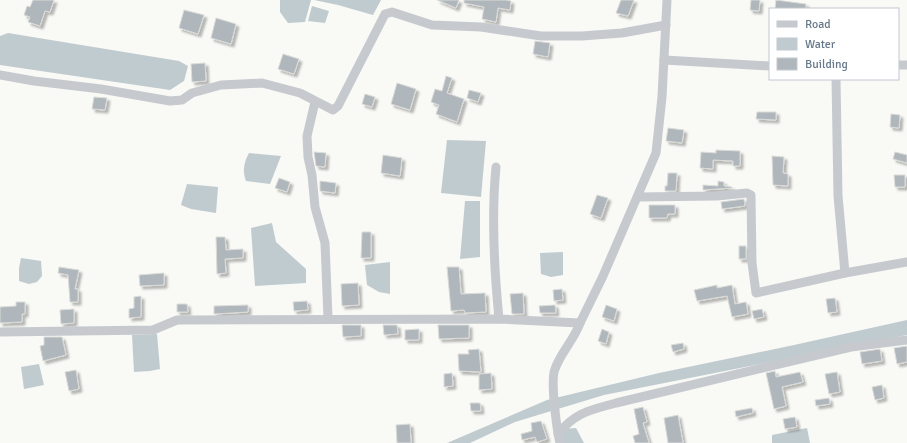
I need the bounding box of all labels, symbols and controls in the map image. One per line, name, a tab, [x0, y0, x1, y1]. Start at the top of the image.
legend	[769, 8, 899, 80]
text: Road	[805, 17, 831, 32]
text: Water	[805, 37, 836, 52]
text: Building	[805, 57, 848, 72]

